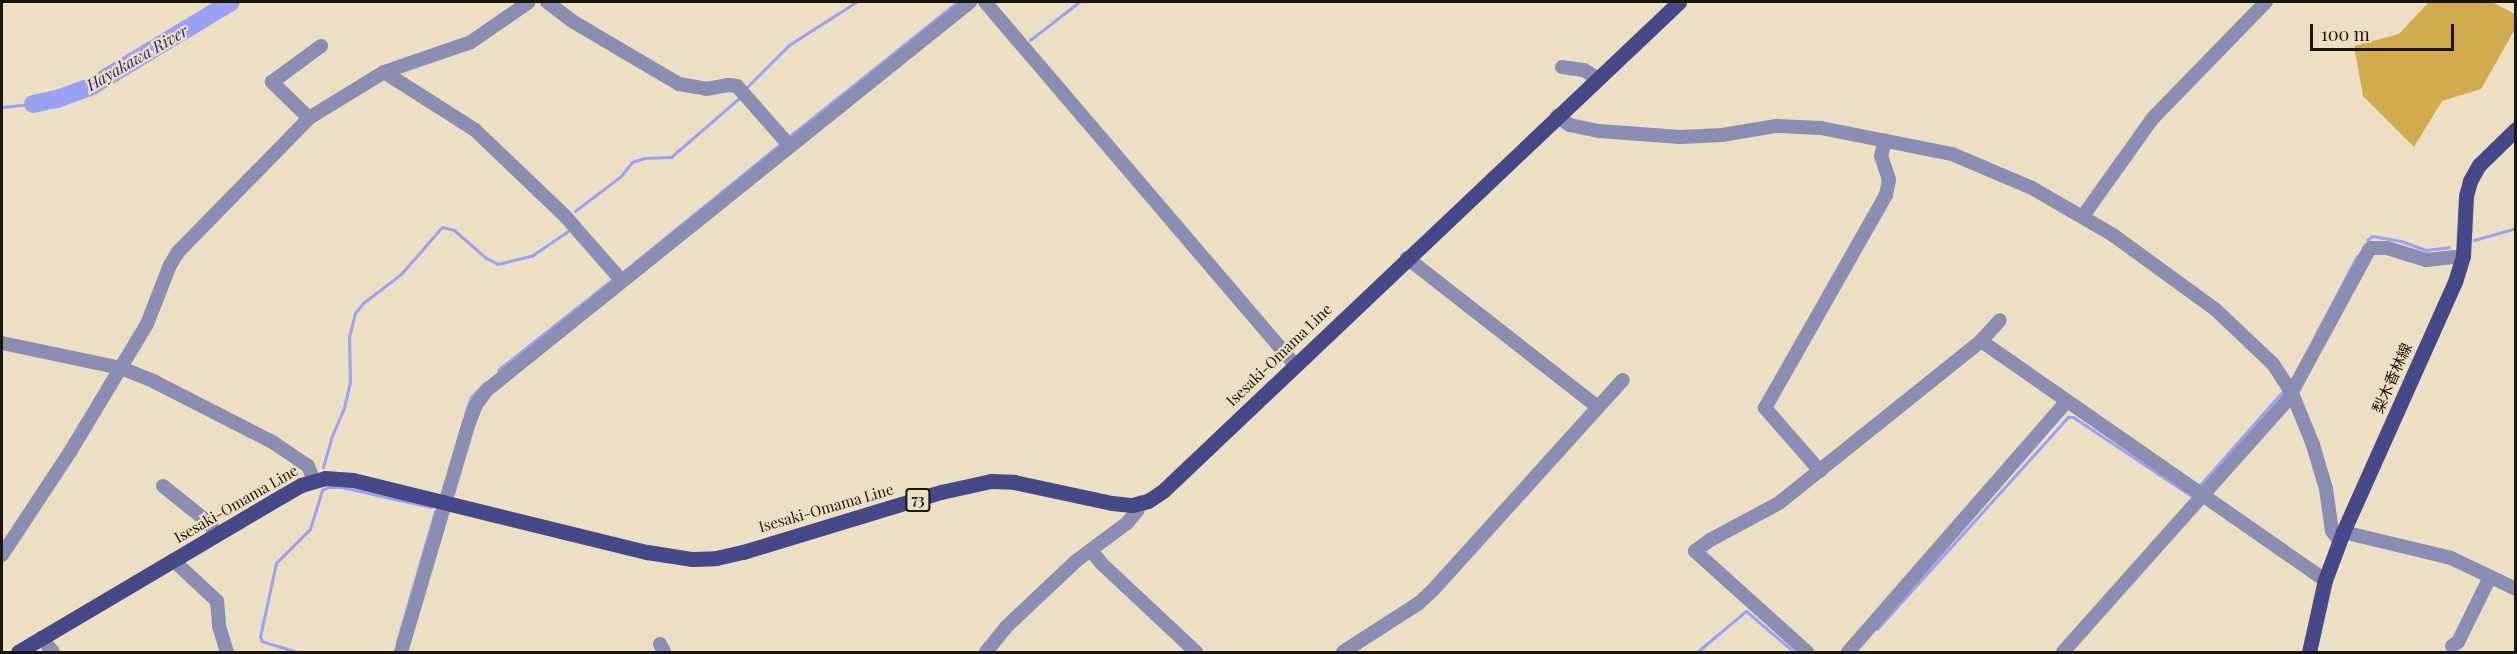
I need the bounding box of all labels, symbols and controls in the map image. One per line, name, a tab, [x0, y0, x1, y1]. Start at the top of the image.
scale bar	[2313, 12, 2457, 50]
water label: Hayakawa River	[83, 21, 191, 95]
text: 100 m	[2321, 22, 2370, 46]
street label: Isesaki-Omama Line	[1223, 300, 1335, 410]
street label: 梨木香林線	[2369, 340, 2415, 416]
street label: Isesaki-Omama Line	[171, 461, 301, 547]
street label: Isesaki-Omama Line	[756, 480, 896, 536]
road number: 73	[904, 489, 932, 511]

